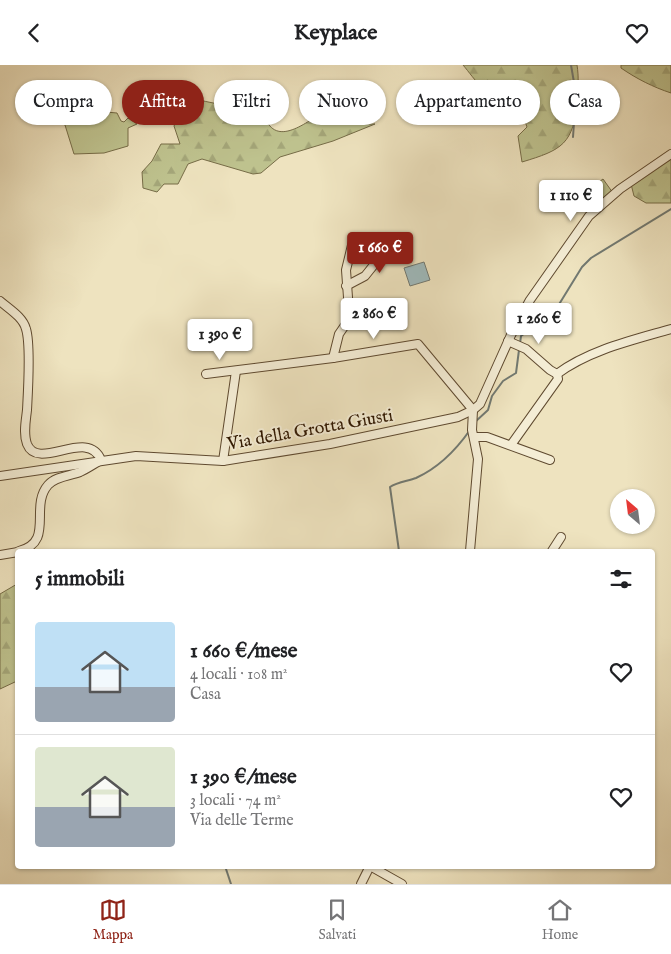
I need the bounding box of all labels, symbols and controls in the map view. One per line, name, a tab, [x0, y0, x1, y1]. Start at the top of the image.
icon: back	[20, 19, 48, 47]
text: Keyplace	[294, 19, 377, 47]
icon: heart	[623, 19, 651, 47]
chip: Compra	[15, 80, 112, 125]
chip: Affitta	[122, 80, 204, 125]
chip: Filtri	[214, 80, 289, 125]
chip: Nuovo	[299, 80, 386, 125]
chip: Appartamento	[396, 80, 540, 125]
chip: Casa	[550, 80, 620, 125]
pin: 1 110 €	[525, 179, 617, 222]
text: 1 110 €	[550, 186, 592, 206]
pin: 1 660 €	[334, 231, 426, 274]
text: 1 660 €	[358, 238, 402, 258]
pin: 2 860 €	[328, 297, 420, 340]
pin: 1 260 €	[493, 303, 585, 345]
text: 2 860 €	[352, 304, 396, 324]
text: 1 260 €	[517, 309, 561, 329]
pin: 1 390 €	[174, 319, 266, 361]
text: 1 390 €	[198, 325, 242, 345]
street label: Via della Grotta Giusti	[225, 405, 395, 457]
north arrow	[610, 489, 655, 534]
map controls	[610, 489, 655, 534]
icon: filters	[607, 565, 635, 593]
text: 5 immobili	[35, 566, 125, 593]
text: 1 660 €/mese	[190, 638, 297, 665]
icon: home	[75, 642, 135, 702]
icon: heart	[607, 658, 635, 686]
text: 4 locali · 108 m²	[190, 665, 288, 685]
text: Casa	[190, 685, 221, 705]
text: 1 390 €/mese	[190, 764, 297, 791]
icon: home	[75, 767, 135, 827]
icon: heart	[607, 783, 635, 811]
text: 3 locali · 74 m²	[190, 791, 281, 811]
text: Via delle Terme	[190, 811, 294, 831]
tab: Mappa	[93, 896, 133, 944]
tab: Salvati	[319, 896, 356, 944]
tab: Home	[542, 896, 578, 944]

